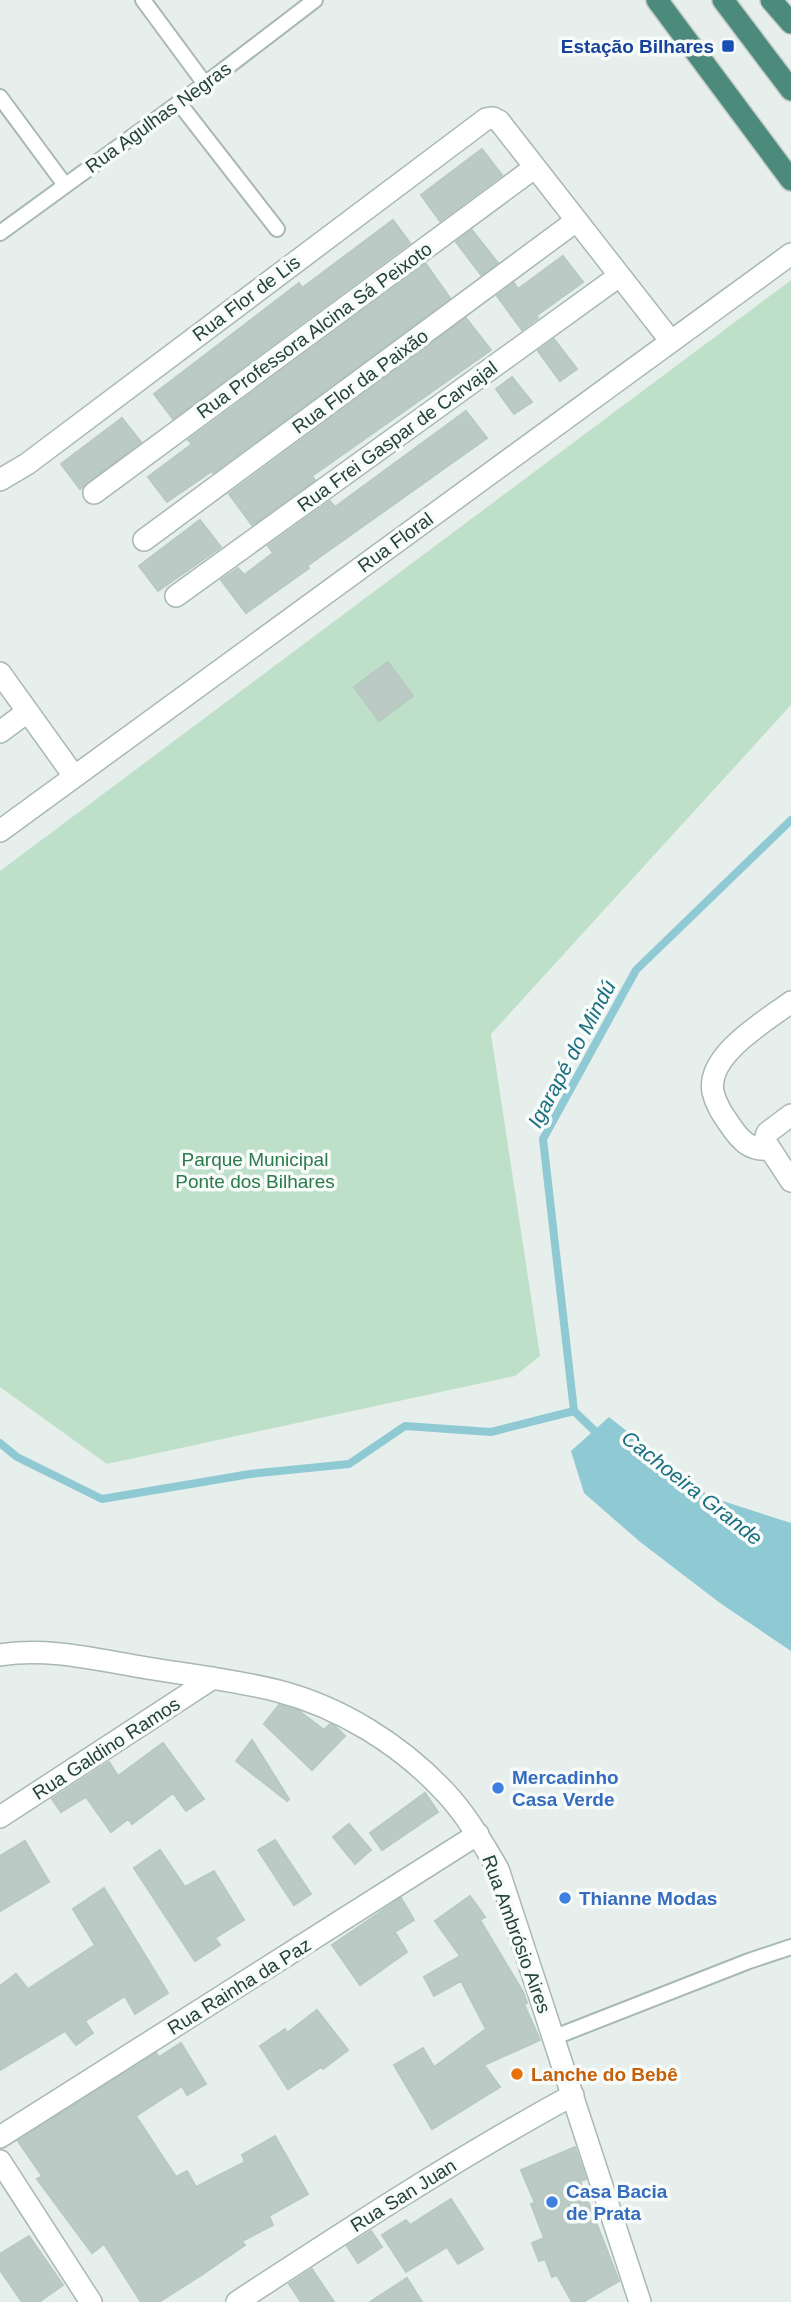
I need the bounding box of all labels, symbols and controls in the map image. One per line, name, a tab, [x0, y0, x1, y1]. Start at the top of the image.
place label: Estação Bilhares	[561, 36, 714, 57]
marker: Estação Bilhares	[720, 38, 736, 54]
street label: Rua Agulhas Negras	[82, 58, 235, 177]
street label: Rua Professora Alcina Sá Peixoto	[193, 238, 436, 423]
street label: Rua Flor de Lis	[189, 251, 304, 346]
street label: Rua Flor da Paixão	[288, 325, 432, 438]
street label: Rua Frei Gaspar de Carvajal	[293, 357, 501, 516]
street label: Rua Floral	[354, 508, 437, 577]
water label: Igarapé do Mindú	[523, 976, 620, 1131]
park label: Parque Municipal Ponte dos Bilhares	[175, 1149, 335, 1192]
water label: Cachoeira Grande	[618, 1426, 767, 1549]
street label: Rua Galdino Ramos	[29, 1693, 184, 1804]
place label: Mercadinho Casa Verde	[512, 1767, 619, 1810]
marker: Mercadinho Casa Verde	[490, 1780, 506, 1796]
street label: Rua Ambrósio Aires	[478, 1852, 555, 2016]
place label: Thianne Modas	[579, 1888, 717, 1909]
marker: Thianne Modas	[557, 1890, 573, 1906]
street label: Rua Rainha da Paz	[164, 1934, 315, 2039]
place label: Lanche do Bebê	[531, 2064, 678, 2085]
marker: Lanche do Bebê	[509, 2066, 525, 2082]
street label: Rua San Juan	[347, 2155, 460, 2236]
place label: Casa Bacia de Prata	[566, 2181, 668, 2224]
marker: Casa Bacia de Prata	[544, 2194, 560, 2210]

